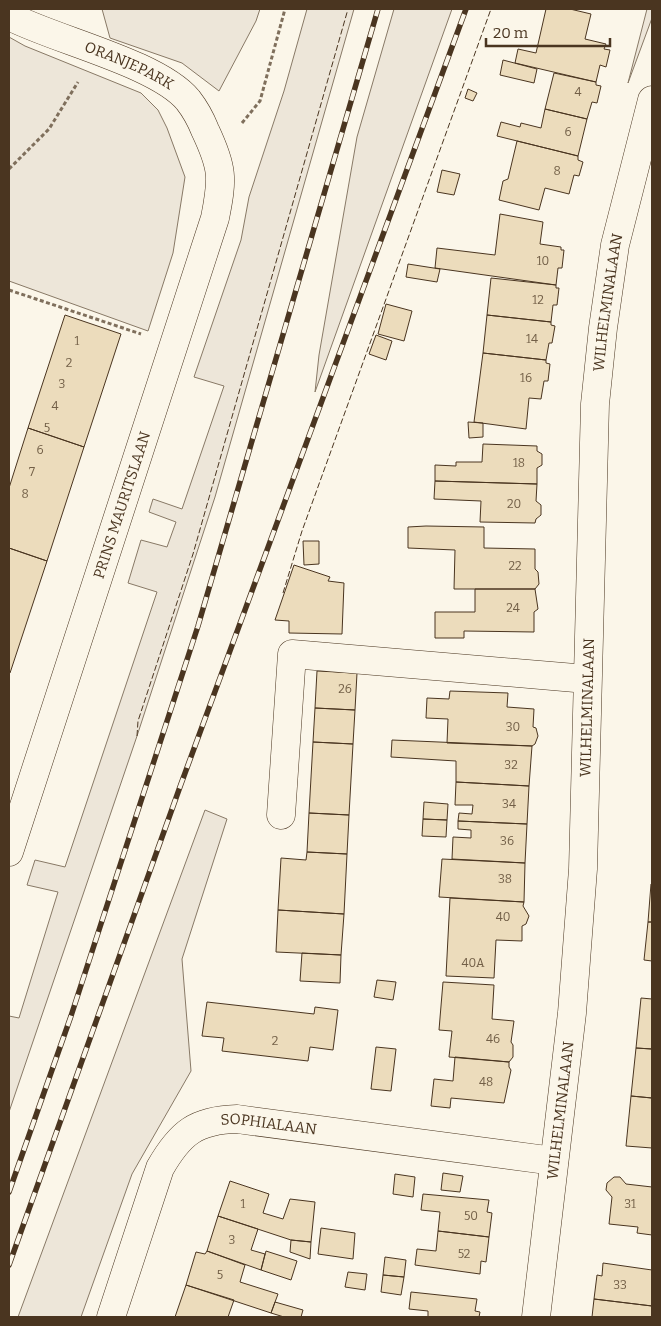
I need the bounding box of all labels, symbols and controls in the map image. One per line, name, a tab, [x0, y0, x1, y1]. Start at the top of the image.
scale bar	[486, 15, 610, 47]
text: 20 m	[493, 24, 529, 42]
street label: ORANJEPARK	[82, 38, 178, 94]
house number: 4	[574, 85, 582, 99]
house number: 6	[564, 125, 572, 139]
house number: 8	[553, 164, 561, 178]
street label: WILHELMINALAAN	[589, 231, 627, 372]
house number: 10	[537, 254, 549, 268]
house number: 12	[532, 293, 544, 307]
house number: 14	[526, 332, 538, 346]
house number: 1	[75, 334, 80, 348]
house number: 2	[66, 356, 72, 370]
house number: 16	[520, 371, 532, 385]
house number: 3	[59, 377, 66, 391]
house number: 4	[51, 399, 59, 413]
house number: 5	[44, 421, 50, 435]
street label: PRINS MAURITSLAAN	[90, 429, 154, 581]
house number: 6	[36, 443, 44, 457]
house number: 18	[513, 456, 525, 470]
house number: 7	[29, 465, 35, 479]
house number: 8	[21, 487, 29, 501]
house number: 20	[507, 497, 521, 511]
house number: 22	[508, 559, 522, 573]
house number: 24	[506, 601, 520, 615]
street label: WILHELMINALAAN	[576, 638, 598, 777]
house number: 26	[338, 682, 352, 696]
house number: 30	[506, 720, 520, 734]
house number: 32	[504, 758, 518, 772]
house number: 34	[502, 797, 516, 811]
house number: 36	[500, 834, 514, 848]
house number: 38	[498, 872, 512, 886]
house number: 40	[496, 910, 510, 924]
house number: 40A	[461, 956, 485, 970]
house number: 46	[486, 1032, 500, 1046]
house number: 2	[272, 1034, 278, 1048]
street label: WILHELMINALAAN	[543, 1040, 578, 1181]
house number: 48	[479, 1075, 493, 1089]
street label: SOPHIALAAN	[220, 1110, 318, 1138]
house number: 1	[241, 1197, 246, 1211]
house number: 31	[624, 1197, 636, 1211]
house number: 50	[464, 1209, 478, 1223]
house number: 3	[229, 1233, 236, 1247]
house number: 52	[458, 1247, 470, 1261]
house number: 5	[217, 1268, 223, 1282]
house number: 33	[613, 1278, 627, 1292]

